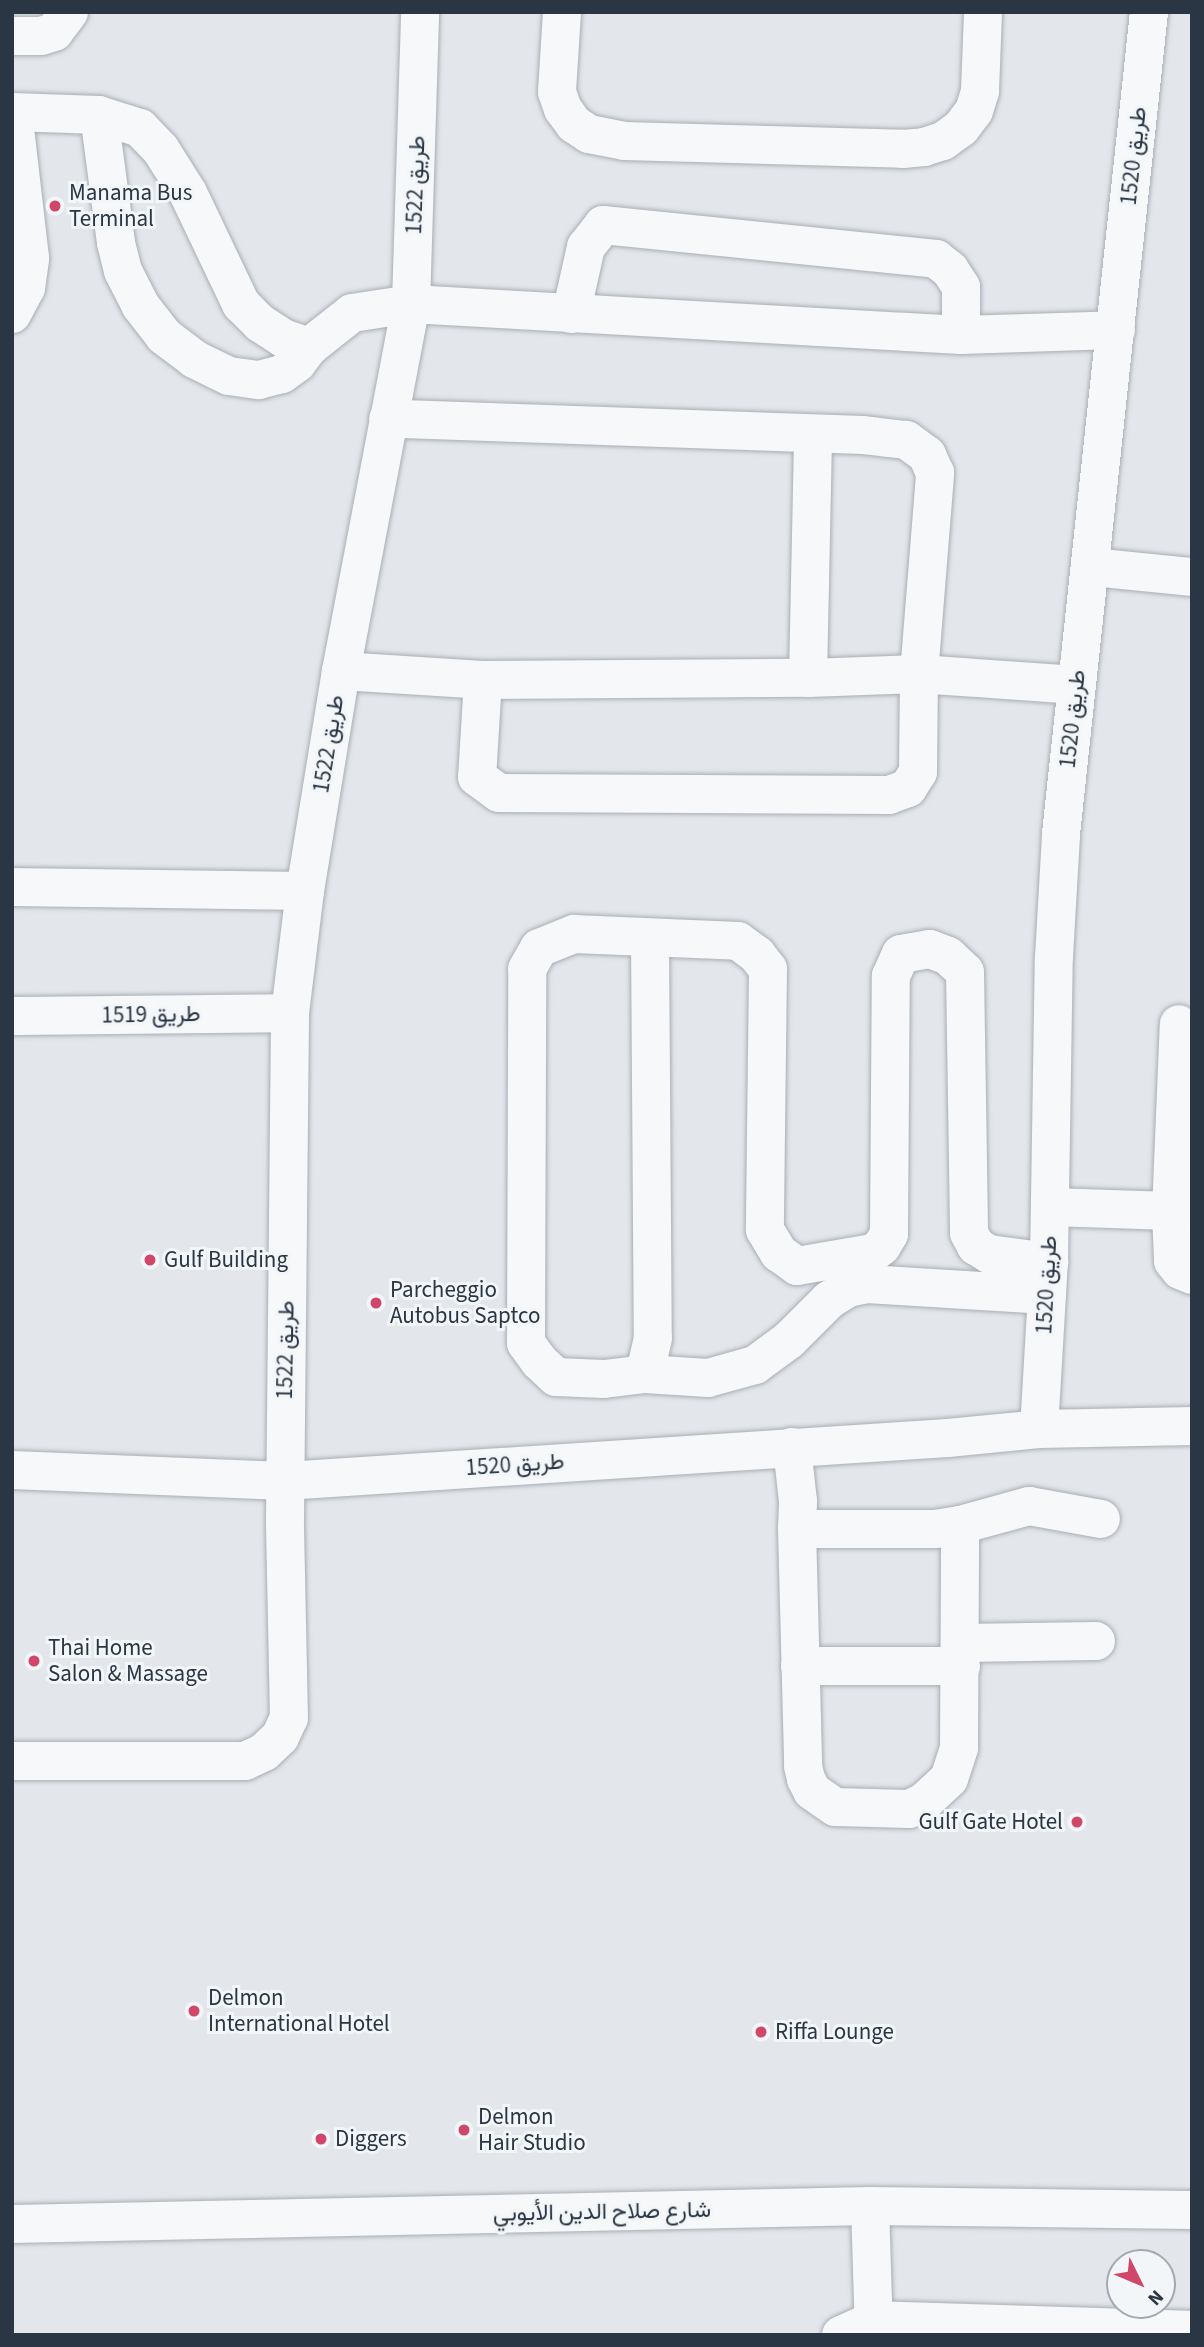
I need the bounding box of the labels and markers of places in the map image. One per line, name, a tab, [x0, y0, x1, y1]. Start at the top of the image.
place label: Manama Bus Terminal	[69, 179, 192, 233]
marker: Manama Bus Terminal	[47, 198, 63, 214]
place label: Gulf Building	[164, 1246, 288, 1274]
marker: Gulf Building	[142, 1252, 158, 1268]
place label: Parcheggio Autobus Saptco	[390, 1276, 540, 1330]
marker: Parcheggio Autobus Saptco	[368, 1295, 384, 1311]
place label: Thai Home Salon & Massage	[48, 1634, 208, 1688]
marker: Thai Home Salon & Massage	[26, 1653, 42, 1669]
place label: Gulf Gate Hotel	[918, 1808, 1063, 1836]
marker: Gulf Gate Hotel	[1069, 1814, 1085, 1830]
place label: Delmon International Hotel	[208, 1984, 390, 2038]
marker: Delmon International Hotel	[186, 2003, 202, 2019]
place label: Riffa Lounge	[775, 2018, 894, 2046]
marker: Riffa Lounge	[753, 2024, 769, 2040]
place label: Delmon Hair Studio	[478, 2103, 586, 2157]
marker: Delmon Hair Studio	[456, 2122, 472, 2138]
place label: Diggers	[335, 2125, 407, 2153]
marker: Diggers	[313, 2131, 329, 2147]

